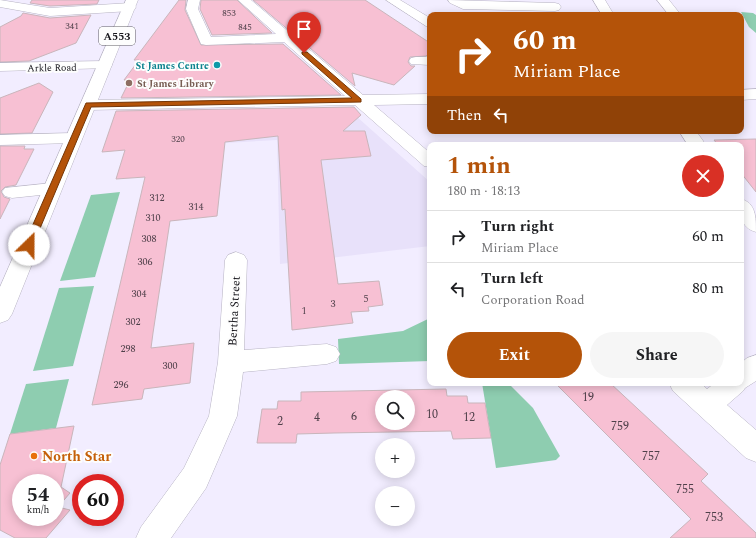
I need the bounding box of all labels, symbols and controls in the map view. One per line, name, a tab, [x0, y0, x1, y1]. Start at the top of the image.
house number: 853	[222, 6, 236, 20]
pin	[287, 12, 321, 53]
icon: arrive	[293, 18, 315, 40]
house number: 341	[65, 19, 79, 33]
text: 60 m	[513, 19, 577, 62]
house number: 845	[238, 20, 252, 34]
road number: A553	[99, 27, 135, 45]
icon: right	[447, 28, 499, 80]
place label: St James Centre	[135, 58, 209, 74]
text: Miriam Place	[513, 58, 620, 85]
street label: Arkle Road	[27, 60, 77, 76]
marker: St James Centre	[212, 60, 222, 70]
place label: St James Library	[137, 76, 215, 92]
marker: St James Library	[124, 78, 134, 88]
text: Then	[447, 104, 482, 127]
icon: left	[490, 104, 512, 126]
house number: 320	[171, 132, 185, 146]
text: 1 min	[447, 148, 511, 184]
button: close	[682, 155, 724, 197]
text: 180 m · 18:13	[447, 181, 520, 201]
house number: 312	[150, 190, 165, 206]
house number: 314	[189, 199, 204, 215]
house number: 310	[146, 210, 161, 226]
text: Turn right	[481, 215, 554, 238]
position arrow	[8, 224, 50, 266]
text: 60 m	[692, 225, 724, 248]
icon: right	[447, 226, 469, 248]
house number: 308	[142, 231, 157, 247]
text: Miriam Place	[481, 238, 559, 258]
house number: 306	[138, 254, 153, 270]
text: Turn left	[481, 267, 543, 290]
street label: Bertha Street	[223, 276, 246, 347]
text: 80 m	[692, 277, 724, 300]
icon: left	[447, 278, 469, 300]
house number: 304	[132, 286, 147, 302]
text: Corporation Road	[481, 290, 585, 310]
house number: 5	[364, 291, 369, 307]
house number: 3	[331, 296, 336, 312]
house number: 1	[302, 303, 307, 319]
house number: 302	[126, 314, 141, 330]
button: Exit	[447, 332, 582, 378]
button: Share	[590, 332, 724, 378]
house number: 298	[121, 341, 136, 357]
house number: 300	[163, 358, 178, 374]
house number: 296	[114, 377, 129, 393]
house number: 19	[582, 388, 594, 407]
map controls	[375, 390, 415, 526]
button: search	[375, 390, 415, 430]
house number: 10	[426, 405, 438, 424]
house number: 6	[351, 407, 357, 426]
house number: 4	[314, 408, 320, 427]
house number: 12	[463, 408, 475, 427]
house number: 2	[277, 412, 283, 431]
house number: 759	[611, 417, 629, 436]
button: +	[375, 438, 415, 478]
place label: North Star	[42, 446, 111, 467]
house number: 757	[642, 447, 660, 466]
marker: North Star	[29, 451, 39, 461]
speed limit sign: 60	[72, 474, 124, 526]
text: 54	[27, 480, 49, 510]
house number: 755	[676, 480, 694, 499]
button: −	[375, 486, 415, 526]
text: km/h	[27, 502, 49, 518]
house number: 753	[705, 508, 723, 527]

